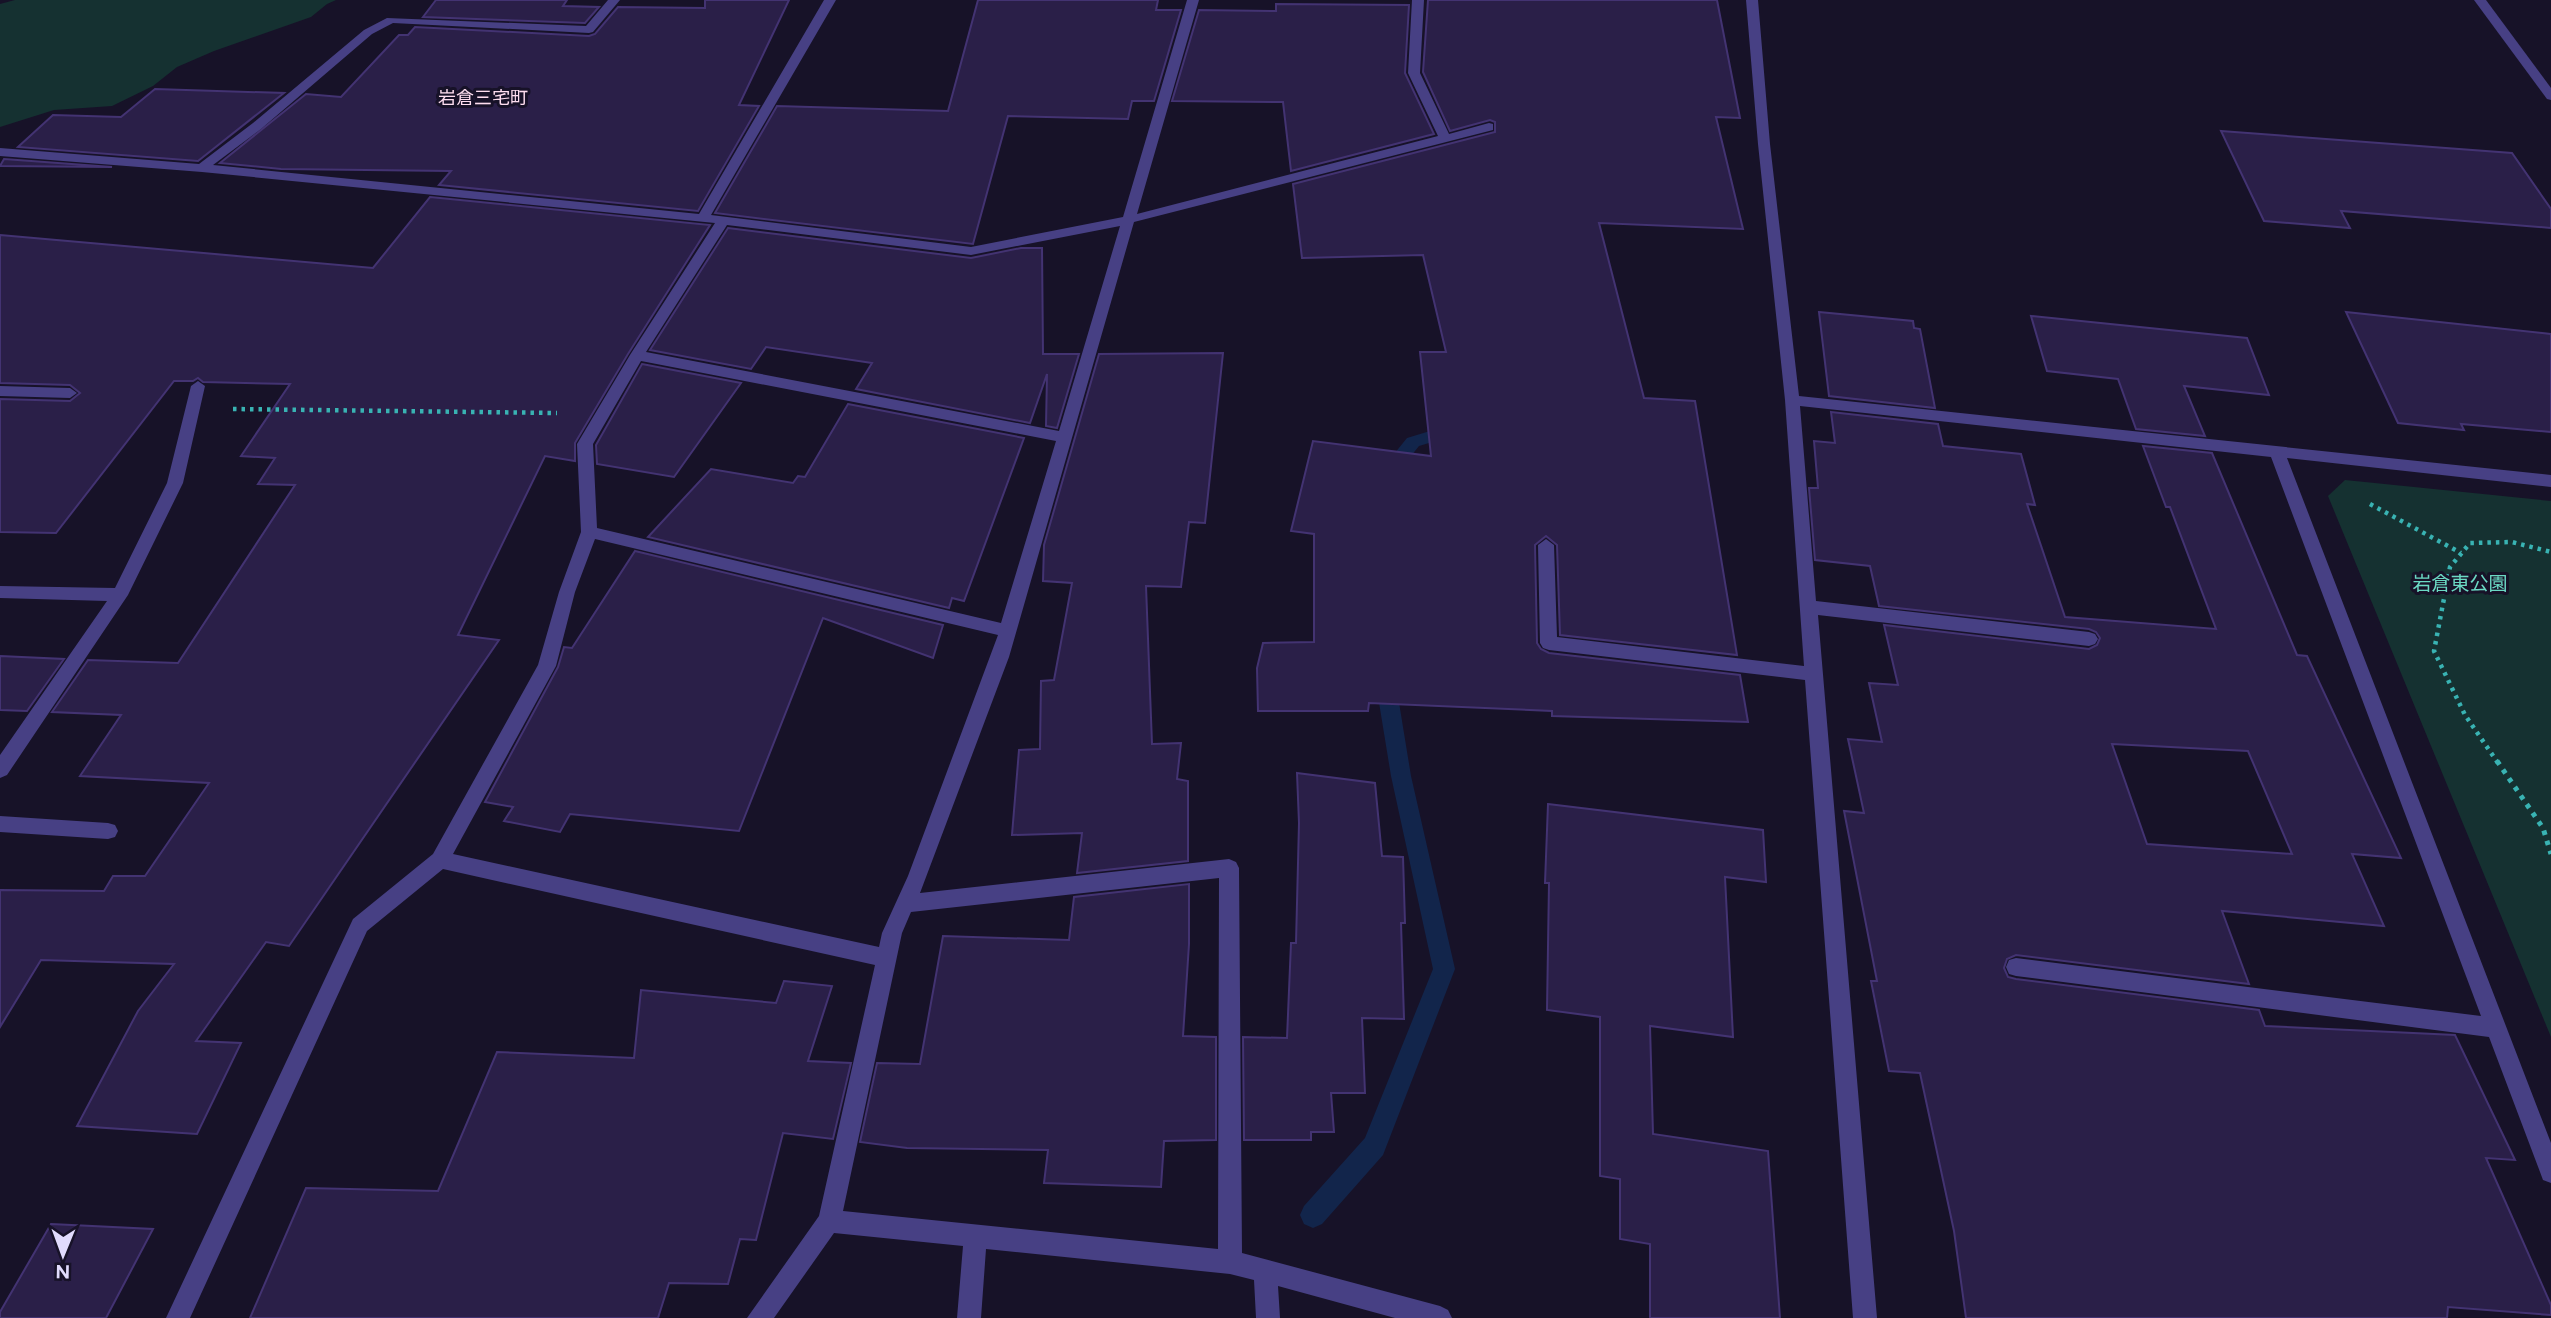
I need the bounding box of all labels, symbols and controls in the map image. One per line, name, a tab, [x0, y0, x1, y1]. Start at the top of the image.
district label: 岩倉三宅町	[438, 87, 528, 109]
park label: 岩倉東公園	[2412, 572, 2508, 595]
north arrow	[28, 1220, 98, 1290]
text: N	[55, 1260, 70, 1283]

